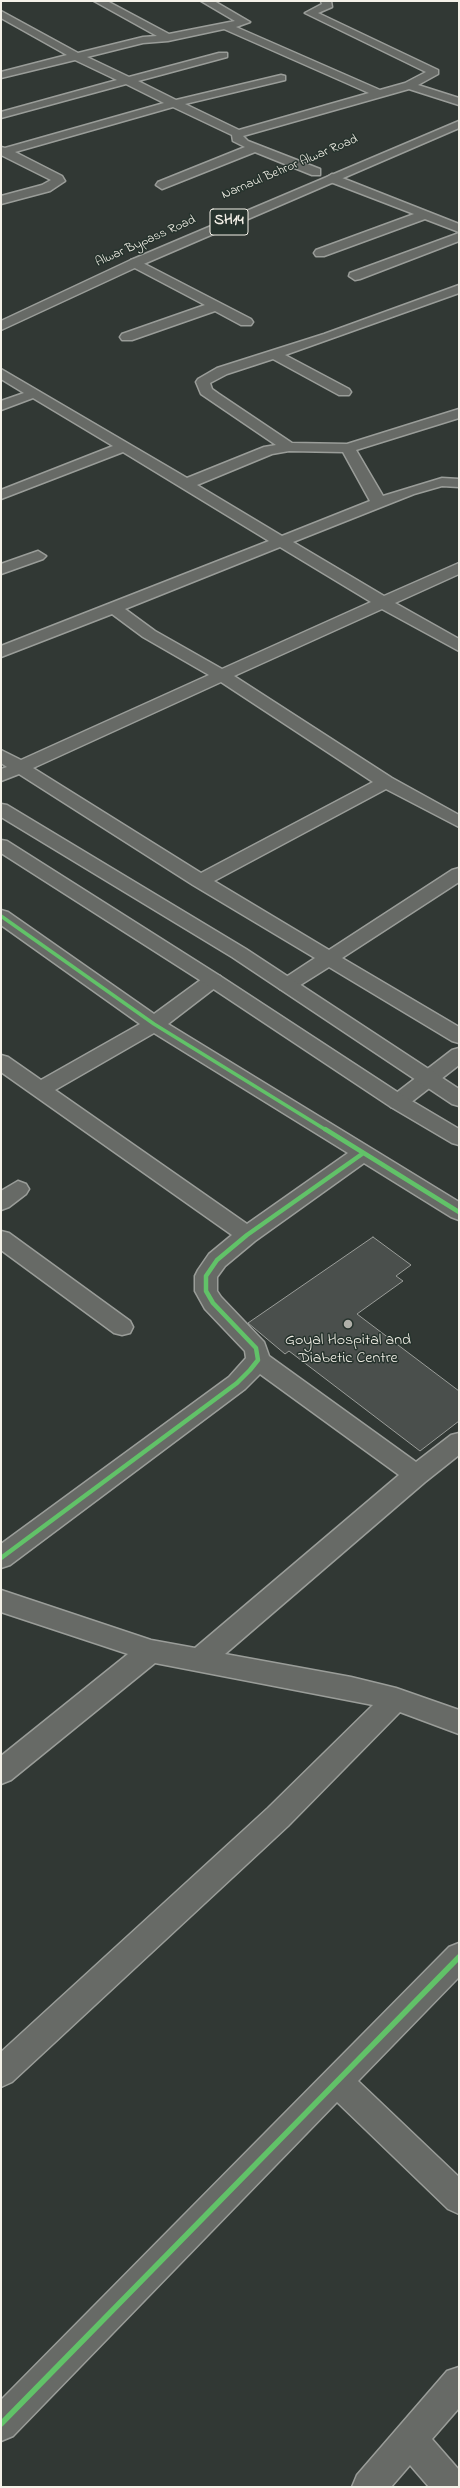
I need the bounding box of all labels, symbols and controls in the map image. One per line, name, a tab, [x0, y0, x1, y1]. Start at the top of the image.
street label: Narnaul Behror Alwar Road	[220, 132, 360, 204]
road number: SH14	[210, 209, 248, 235]
street label: Alwar Bypass Road	[94, 213, 198, 271]
marker: Goyal Hospital and Diabetic Centre	[342, 1318, 354, 1330]
place label: Goyal Hospital and Diabetic Centre	[285, 1331, 411, 1369]

